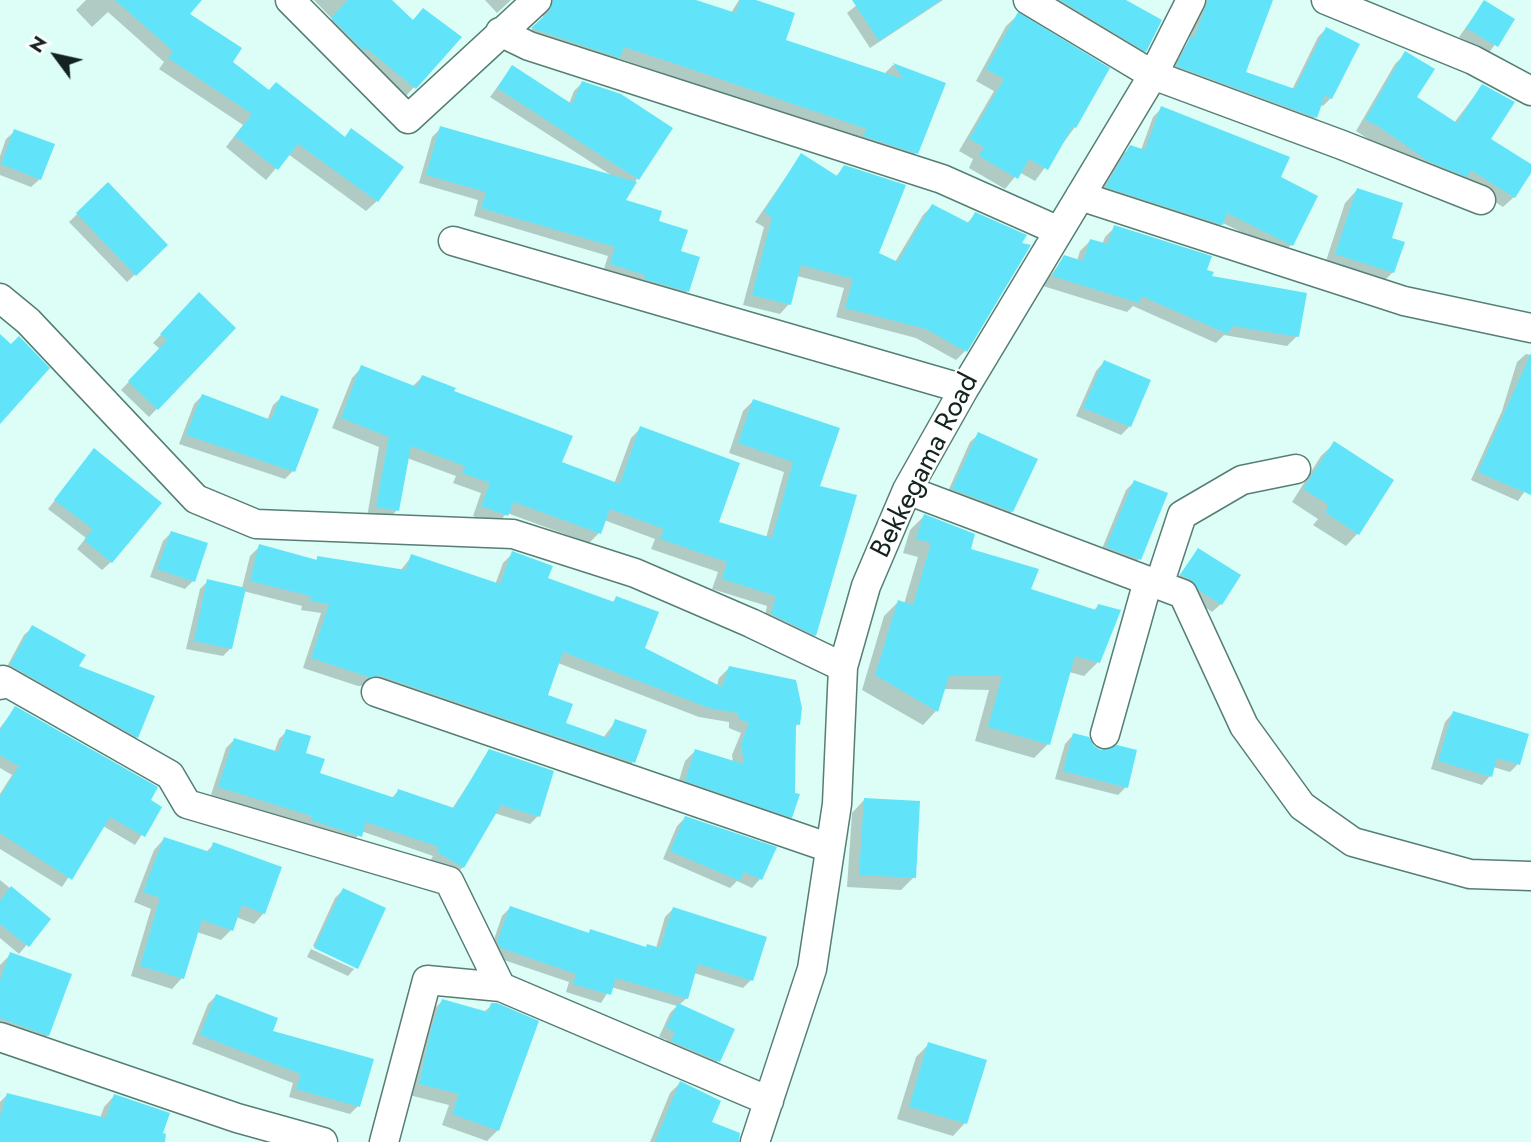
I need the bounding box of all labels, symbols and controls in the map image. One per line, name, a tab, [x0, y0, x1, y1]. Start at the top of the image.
north arrow	[21, 21, 91, 91]
text: N	[23, 31, 53, 58]
street label: Bekkegama Road	[865, 368, 987, 564]

